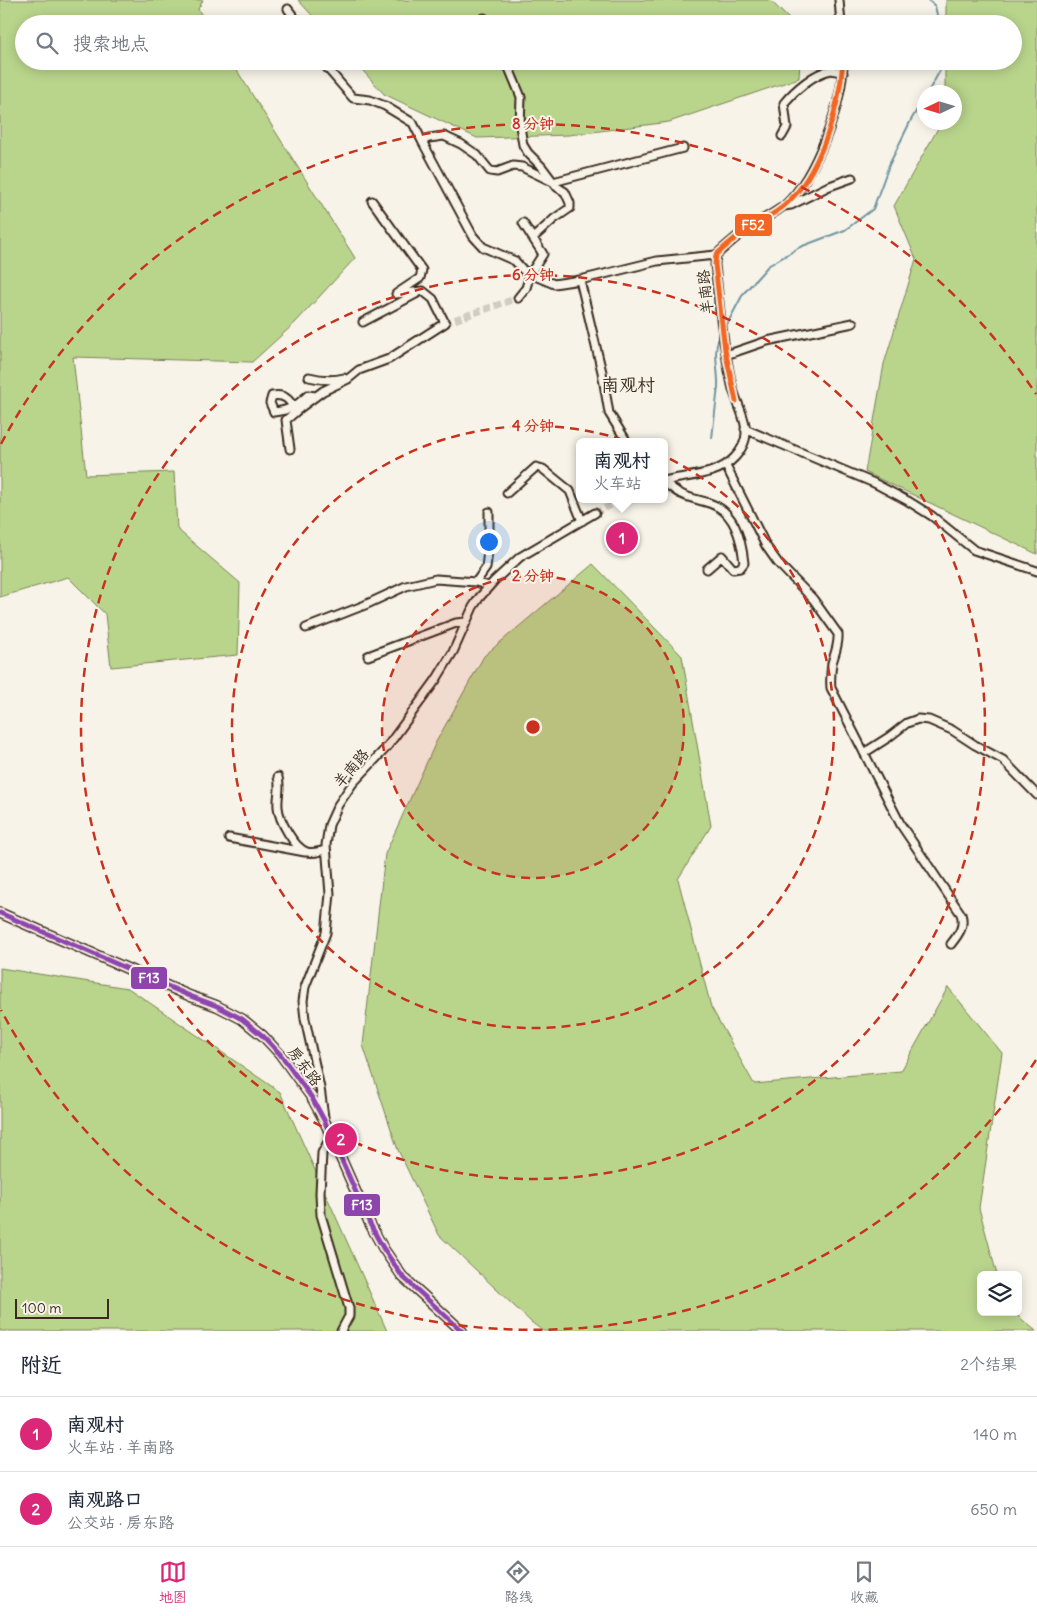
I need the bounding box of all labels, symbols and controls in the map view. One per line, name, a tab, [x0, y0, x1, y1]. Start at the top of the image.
search box	[15, 15, 1022, 70]
icon: search	[33, 29, 61, 57]
text: 搜索地点	[73, 31, 149, 55]
north arrow	[917, 85, 962, 130]
text: 8 分钟	[512, 114, 554, 133]
line badge: F52	[734, 213, 773, 237]
text: F52	[741, 216, 765, 234]
text: 6 分钟	[512, 265, 554, 284]
street label: 羊南路	[693, 269, 717, 315]
district label: 南观村	[601, 373, 655, 396]
text: 4 分钟	[512, 416, 554, 435]
popup	[576, 438, 668, 503]
text: 南观村	[593, 448, 651, 472]
text: 火车站	[593, 473, 642, 493]
pin: 1	[606, 519, 638, 557]
your location	[476, 529, 502, 555]
text: 2 分钟	[512, 566, 554, 585]
centre of rings	[524, 718, 542, 736]
street label: 羊南路	[329, 745, 373, 791]
line badge: F13	[130, 966, 168, 990]
text: F13	[138, 969, 160, 987]
street label: 房东路	[284, 1042, 326, 1090]
pin: 2	[325, 1120, 357, 1158]
line badge: F13	[343, 1193, 381, 1217]
text: F13	[351, 1196, 373, 1214]
map controls	[977, 1271, 1022, 1316]
button: layers	[977, 1271, 1022, 1316]
scale bar	[15, 1296, 109, 1319]
text: 100 m	[22, 1299, 62, 1317]
text: 附近	[20, 1351, 62, 1378]
text: 2个结果	[960, 1354, 1017, 1374]
text: 南观村	[67, 1412, 124, 1436]
text: 1	[33, 1424, 39, 1444]
text: 140 m	[973, 1424, 1017, 1444]
text: 火车站 · 羊南路	[67, 1437, 174, 1457]
text: 南观路口	[67, 1487, 143, 1511]
text: 2	[32, 1499, 40, 1519]
text: 650 m	[970, 1499, 1017, 1519]
text: 公交站 · 房东路	[67, 1512, 174, 1532]
tab: 地图	[159, 1558, 187, 1606]
tab: 路线	[504, 1558, 532, 1606]
tab: 收藏	[850, 1558, 878, 1606]

